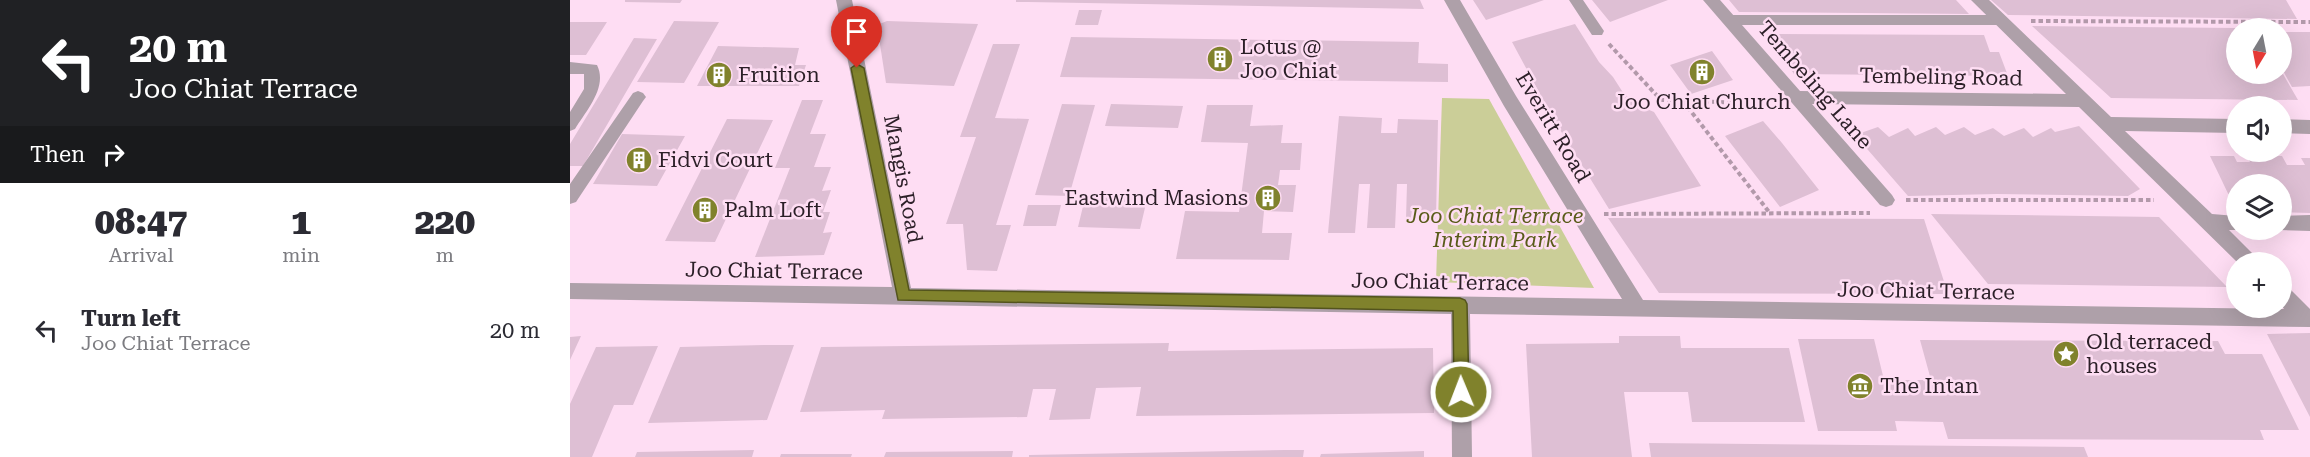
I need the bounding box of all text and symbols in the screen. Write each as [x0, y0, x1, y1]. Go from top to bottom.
pin [831, 6, 882, 68]
icon: arrive [840, 15, 873, 48]
street label: Tembeling Lane [1753, 16, 1877, 154]
north arrow [2226, 18, 2292, 84]
map controls [2226, 18, 2292, 318]
text: 20 m [129, 23, 227, 72]
icon: left [30, 24, 108, 102]
place label: Lotus @ Joo Chiat [1240, 35, 1337, 83]
building icon: Lotus @ Joo Chiat [1205, 44, 1235, 74]
building icon: Joo Chiat Church [1687, 57, 1717, 87]
building icon: Fruition [704, 60, 734, 90]
place label: Fruition [738, 63, 820, 87]
street label: Tembeling Road [1859, 64, 2023, 90]
street label: Everitt Road [1511, 67, 1596, 187]
text: Joo Chiat Terrace [129, 73, 358, 105]
place label: Joo Chiat Church [1613, 90, 1791, 114]
button: sound [2226, 96, 2292, 162]
street label: Mangis Road [879, 113, 927, 246]
icon: right [97, 138, 130, 171]
text: Then [30, 142, 85, 167]
building icon: Fidvi Court [624, 145, 654, 175]
place label: Fidvi Court [658, 148, 773, 172]
button: layers [2226, 174, 2292, 240]
building icon: Eastwind Masions [1253, 183, 1283, 213]
place label: Eastwind Masions [1064, 186, 1248, 210]
building icon: Palm Loft [690, 195, 720, 225]
place label: Palm Loft [724, 198, 822, 222]
text: 08:47 [95, 201, 187, 243]
text: 1 [291, 201, 311, 243]
text: 220 [415, 201, 475, 243]
park label: Joo Chiat Terrace Interim Park [1406, 204, 1583, 252]
text: Arrival [109, 243, 174, 267]
text: min [282, 243, 320, 267]
text: m [436, 243, 454, 267]
button: + [2226, 252, 2292, 318]
street label: Joo Chiat Terrace [685, 257, 863, 285]
street label: Joo Chiat Terrace [1351, 268, 1529, 296]
street label: Joo Chiat Terrace [1837, 277, 2015, 305]
text: Turn left [81, 306, 181, 331]
icon: left [30, 314, 63, 347]
text: 20 m [490, 318, 540, 343]
place label: Old terraced houses [2086, 330, 2213, 378]
text: Joo Chiat Terrace [81, 331, 251, 355]
place icon: Old terraced houses [2051, 339, 2081, 369]
position arrow [1429, 360, 1493, 424]
museum icon: The Intan [1845, 371, 1875, 401]
place label: The Intan [1880, 374, 1979, 398]

